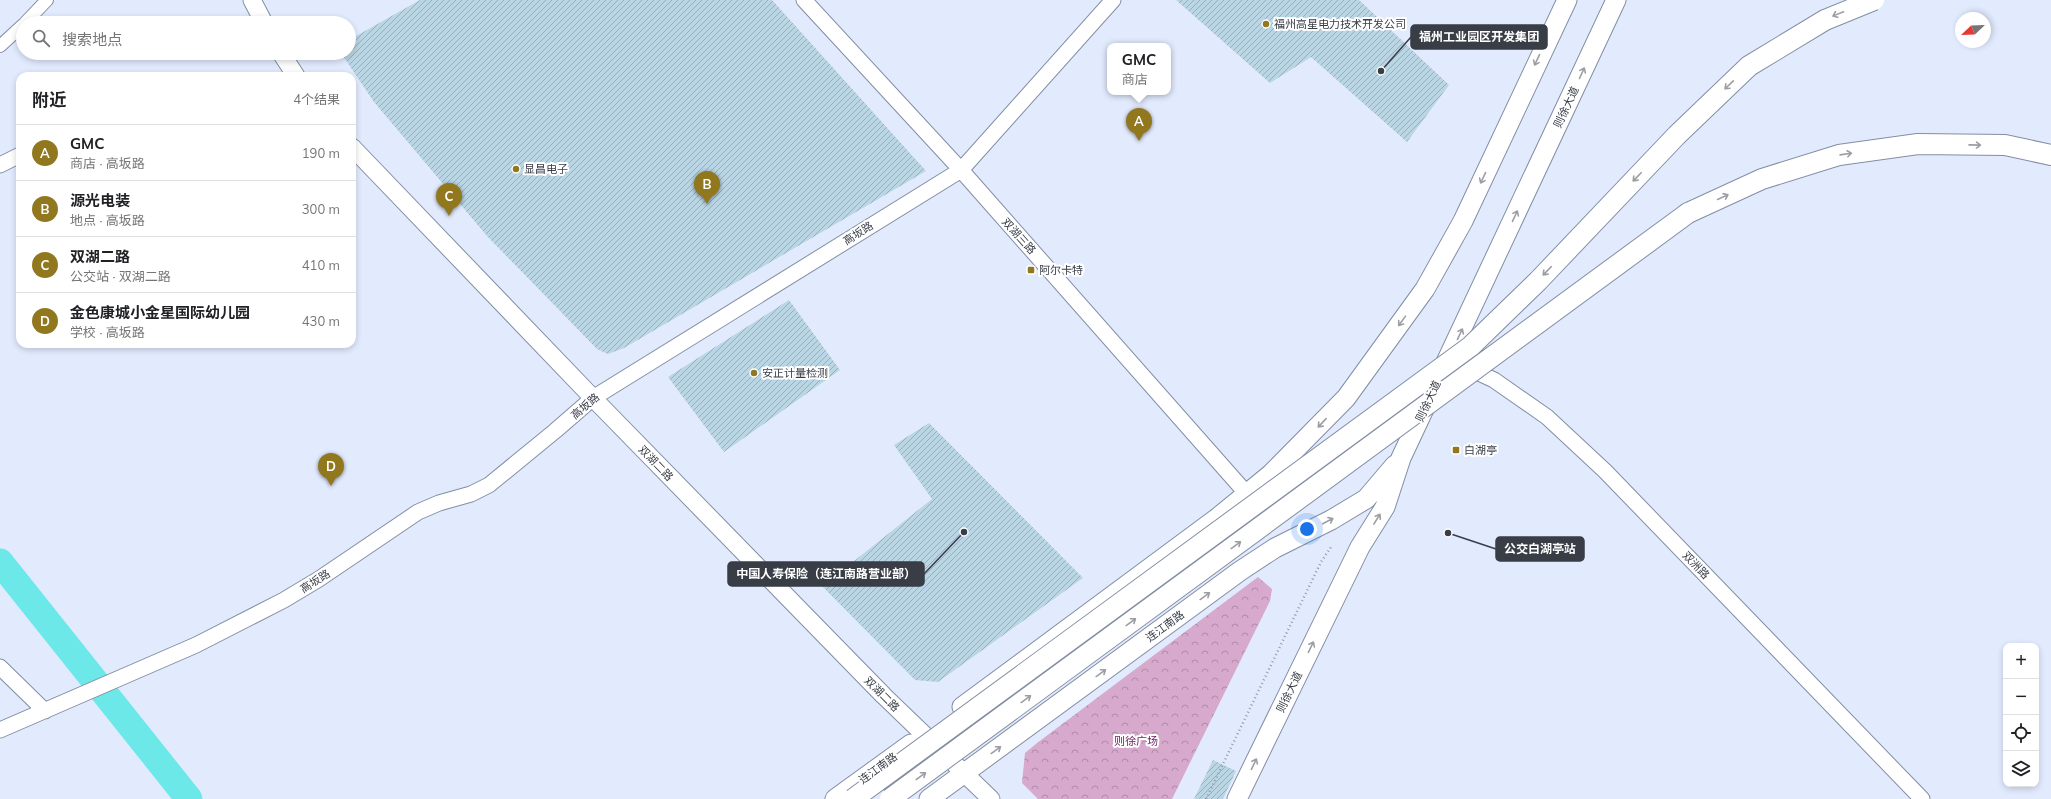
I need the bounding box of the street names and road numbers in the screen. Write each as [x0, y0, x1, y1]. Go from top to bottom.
street label: 则徐大道 [1550, 84, 1582, 130]
street label: 双湖三路 [999, 215, 1039, 257]
street label: 高坂路 [840, 218, 876, 248]
street label: 则徐大道 [1412, 378, 1444, 424]
street label: 高坂路 [568, 390, 602, 422]
street label: 双湖二路 [636, 442, 676, 484]
street label: 双洲路 [1680, 548, 1712, 582]
street label: 高坂路 [297, 566, 333, 596]
street label: 连江南路 [1143, 607, 1187, 645]
street label: 则徐大道 [1273, 669, 1305, 715]
street label: 双湖二路 [861, 673, 903, 715]
street label: 连江南路 [856, 749, 900, 787]

